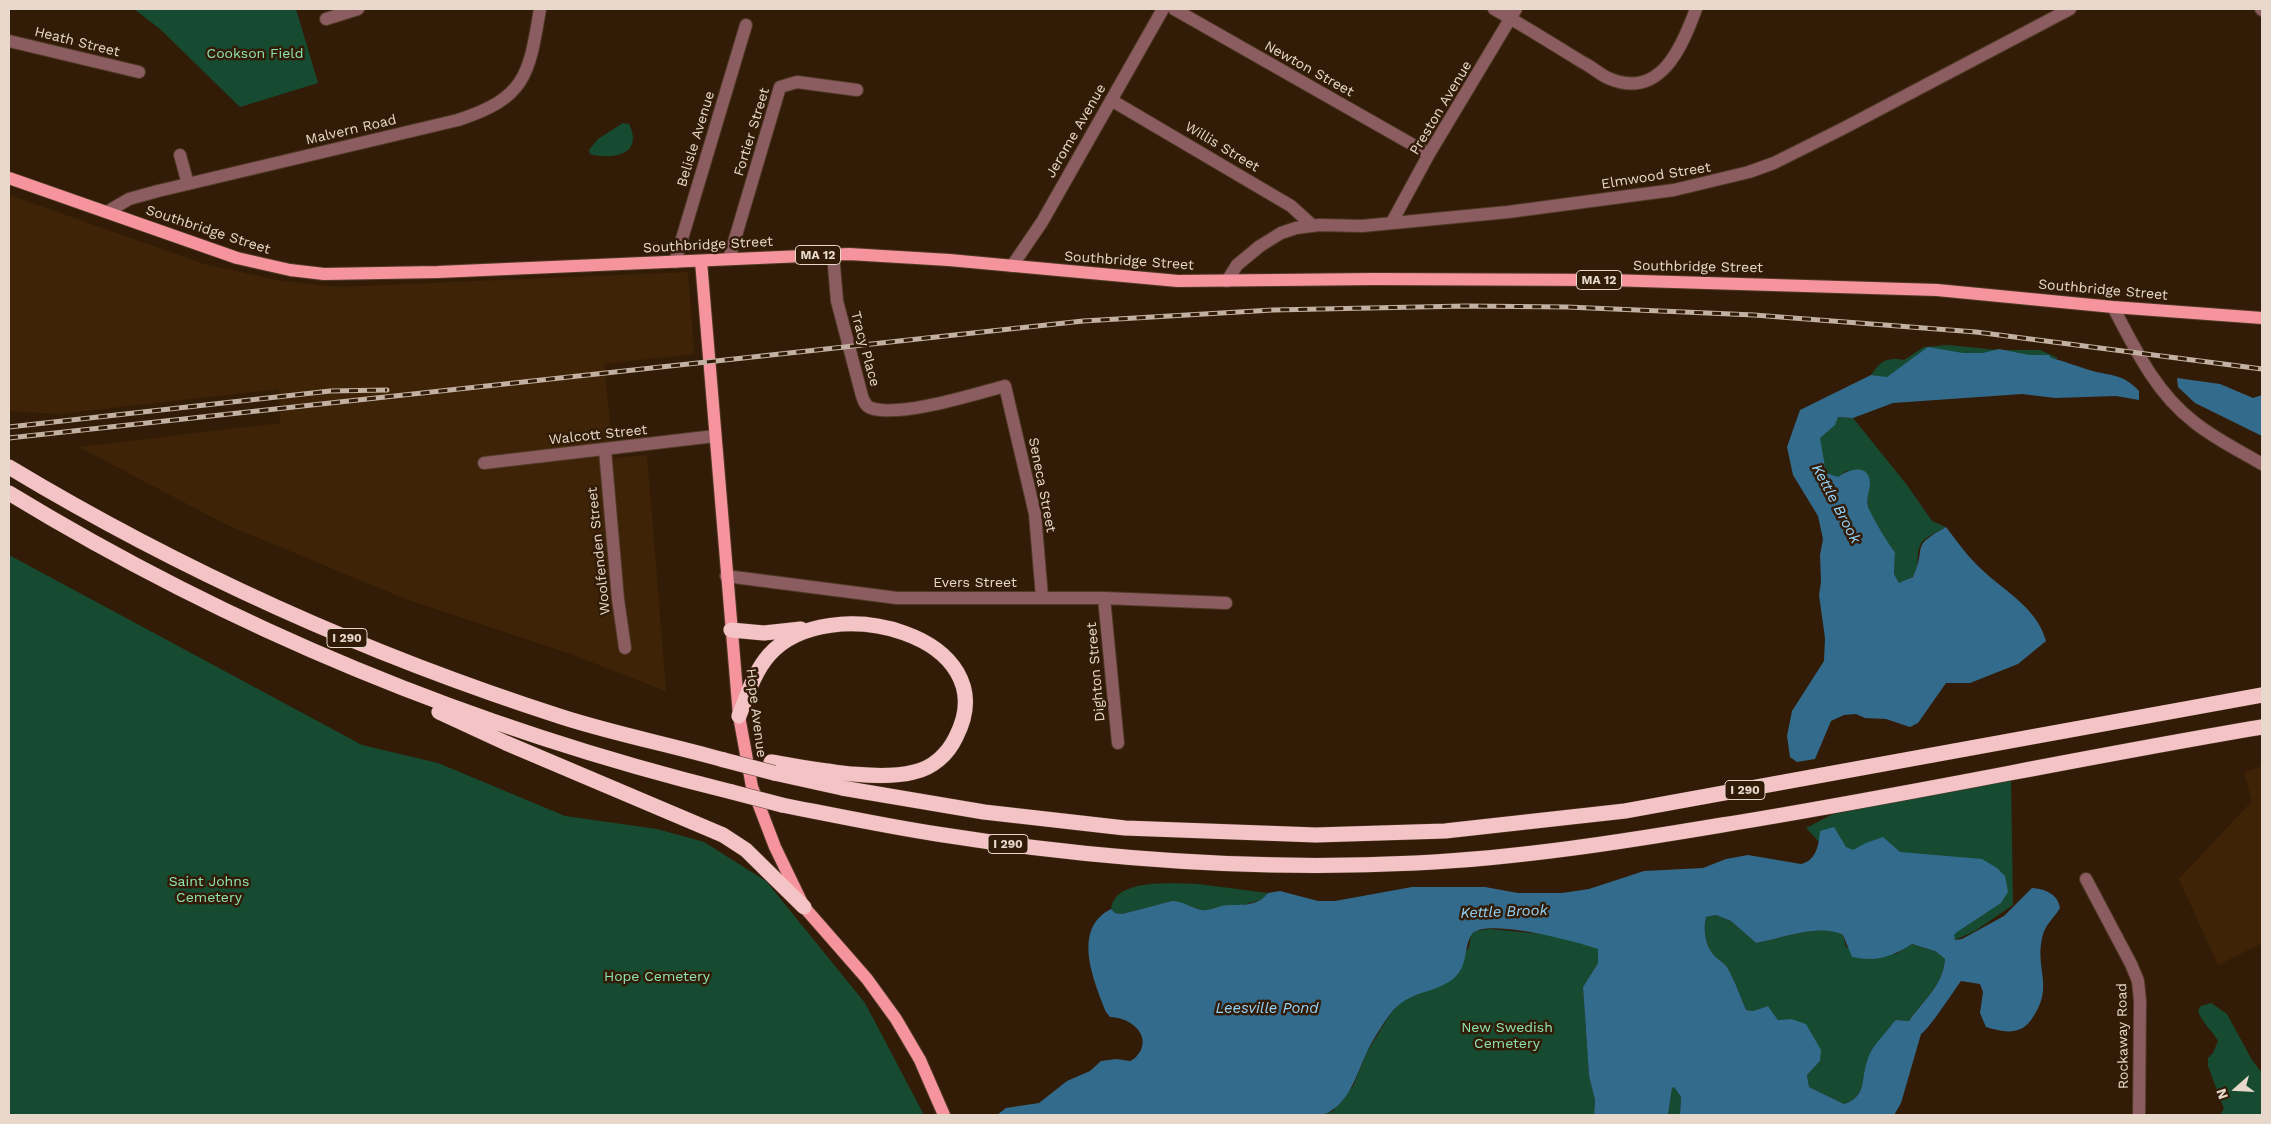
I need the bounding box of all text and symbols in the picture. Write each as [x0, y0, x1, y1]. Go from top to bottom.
street label: Heath Street [33, 23, 121, 61]
street label: Newton Street [1261, 38, 1357, 100]
park label: Cookson Field [207, 46, 303, 62]
street label: Preston Avenue [1406, 58, 1476, 158]
street label: Jerome Avenue [1042, 81, 1110, 181]
street label: Fortier Street [731, 86, 773, 178]
street label: Belisle Avenue [673, 89, 719, 189]
street label: Malvern Road [304, 111, 398, 149]
street label: Willis Street [1182, 118, 1262, 176]
street label: Elmwood Street [1600, 159, 1712, 193]
street label: Southbridge Street [144, 202, 272, 258]
street label: Southbridge Street [643, 233, 773, 257]
road number: MA 12 [796, 246, 840, 264]
street label: Southbridge Street [1064, 248, 1194, 274]
street label: Southbridge Street [1633, 257, 1763, 277]
road number: MA 12 [1576, 270, 1622, 290]
street label: Southbridge Street [2038, 276, 2168, 304]
street label: Tracy Place [847, 310, 883, 388]
street label: Walcott Street [548, 421, 648, 449]
street label: Seneca Street [1025, 436, 1059, 534]
water label: Kettle Brook [1808, 461, 1864, 547]
street label: Woolfenden Street [584, 486, 614, 616]
street label: Evers Street [933, 575, 1017, 591]
street label: Dighton Street [1083, 622, 1109, 722]
road number: I 290 [327, 628, 367, 648]
street label: Hope Avenue [742, 667, 770, 759]
road number: I 290 [1725, 780, 1765, 800]
road number: I 290 [988, 834, 1028, 854]
park label: Saint Johns Cemetery [169, 874, 249, 906]
water label: Kettle Brook [1460, 901, 1548, 923]
park label: Hope Cemetery [604, 969, 710, 985]
street label: Rockaway Road [2114, 983, 2132, 1089]
water label: Leesville Pond [1216, 1000, 1318, 1018]
park label: New Swedish Cemetery [1461, 1020, 1553, 1052]
north arrow [2211, 1064, 2261, 1114]
text: N [2213, 1086, 2231, 1101]

